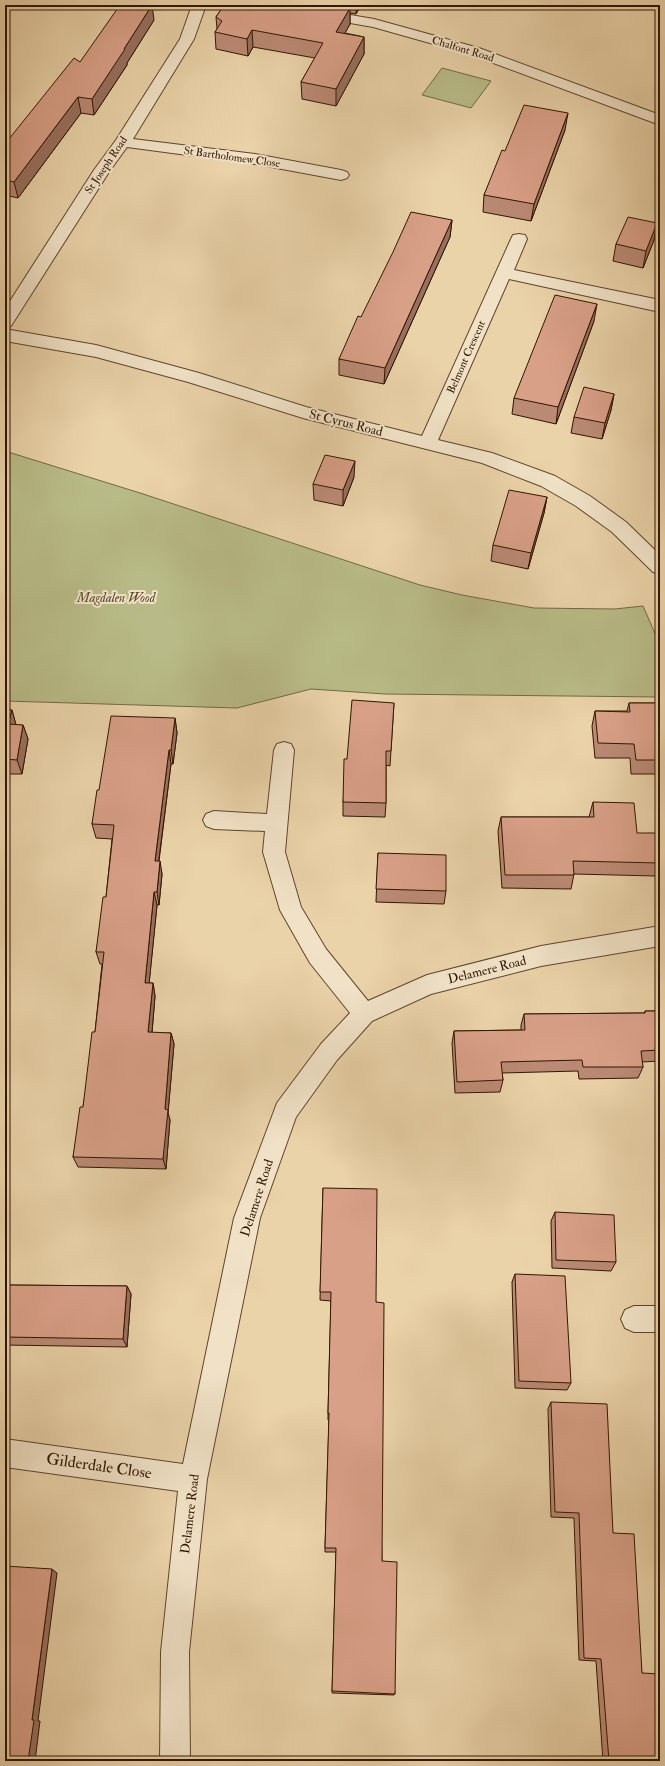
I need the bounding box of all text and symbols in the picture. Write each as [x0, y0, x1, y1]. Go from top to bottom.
street label: Chalfont Road [430, 33, 496, 65]
street label: St Joseph Road [82, 133, 131, 197]
street label: St Bartholomew Close [183, 144, 281, 170]
street label: Belmont Crescent [444, 318, 488, 396]
street label: St Cyrus Road [307, 406, 385, 441]
park label: Magdalen Wood [76, 590, 157, 606]
street label: Delamere Road [446, 952, 528, 987]
street label: Delamere Road [237, 1157, 277, 1239]
street label: Gilderdale Close [45, 1449, 153, 1483]
street label: Delamere Road [177, 1473, 203, 1555]

